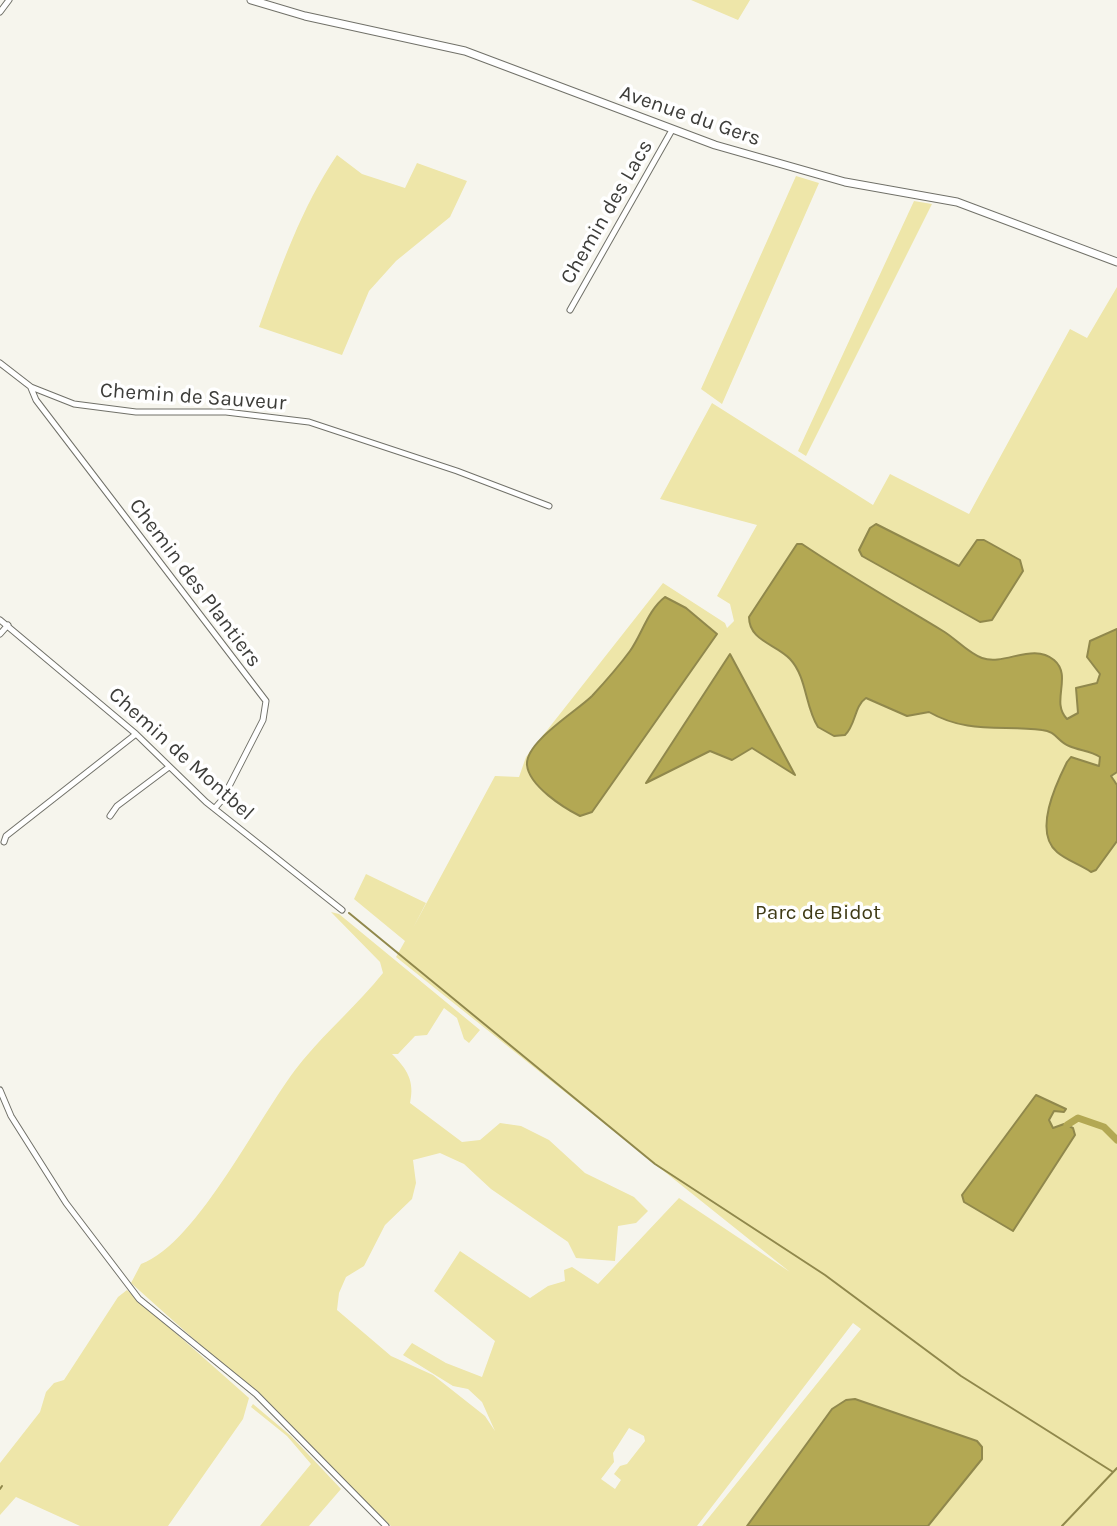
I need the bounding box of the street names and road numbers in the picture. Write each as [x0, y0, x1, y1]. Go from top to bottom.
street label: Avenue du Gers [616, 80, 764, 152]
street label: Chemin des Lacs [555, 135, 659, 289]
street label: Chemin de Sauveur [99, 378, 287, 416]
street label: Chemin des Plantiers [123, 494, 267, 672]
street label: Chemin de Montbel [103, 682, 259, 826]

